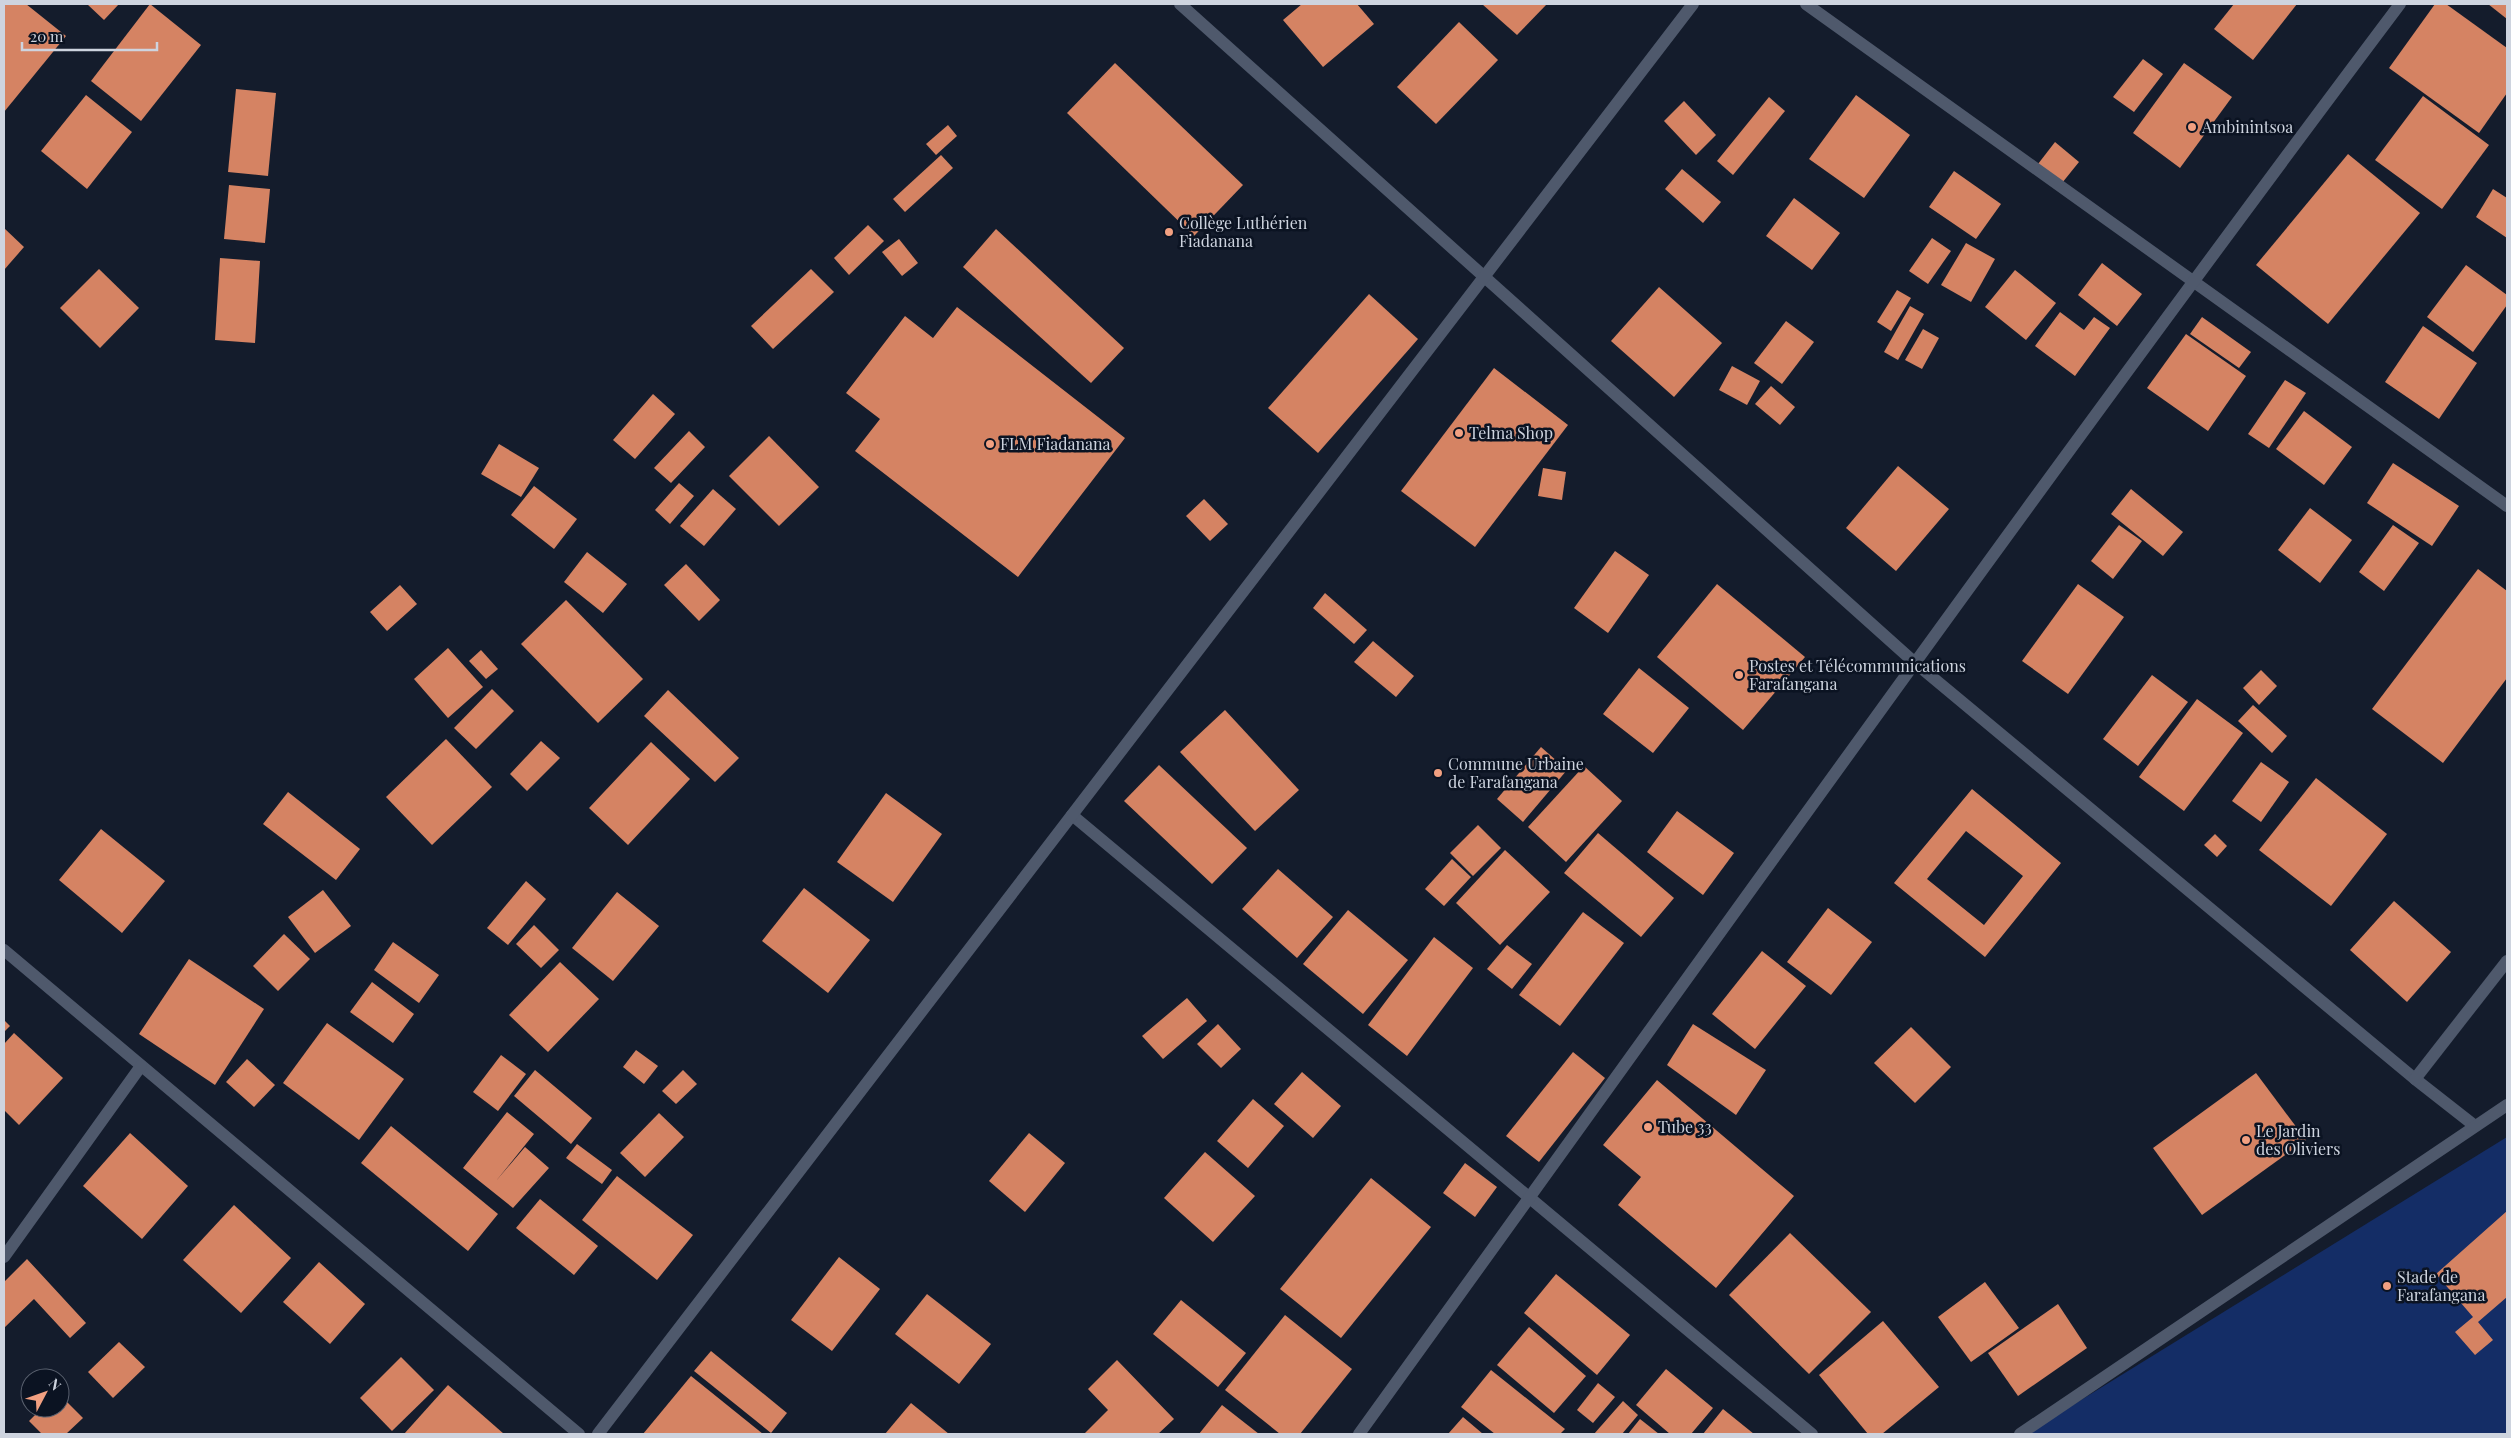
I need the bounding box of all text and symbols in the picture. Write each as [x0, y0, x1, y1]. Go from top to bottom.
scale bar [22, 20, 158, 52]
text: 20 m [30, 26, 64, 46]
place label: Ambinintsoa [2201, 116, 2293, 137]
marker: Ambinintsoa [2186, 121, 2198, 133]
place label: Collège Luthérien Fiadanana [1179, 212, 1308, 251]
marker: Collège Luthérien Fiadanana [1163, 226, 1175, 238]
place label: Telma Shop [1469, 422, 1553, 443]
marker: Telma Shop [1453, 427, 1465, 439]
place label: FLM Fiadanana [1000, 433, 1111, 454]
marker: FLM Fiadanana [984, 438, 996, 450]
place label: Postes et Télécommunications Farafangana [1749, 655, 1966, 694]
marker: Postes et Télécommunications Farafangana [1733, 669, 1745, 681]
place label: Commune Urbaine de Farafangana [1448, 753, 1584, 792]
marker: Commune Urbaine de Farafangana [1432, 767, 1444, 779]
place label: Tube 33 [1658, 1116, 1712, 1137]
place label: Le Jardin des Oliviers [2256, 1120, 2340, 1159]
marker: Tube 33 [1642, 1121, 1654, 1133]
marker: Le Jardin des Oliviers [2240, 1134, 2252, 1146]
place label: Stade de Farafangana [2397, 1266, 2485, 1305]
marker: Stade de Farafangana [2381, 1280, 2393, 1292]
north arrow [20, 1368, 70, 1418]
text: N [45, 1374, 66, 1394]

